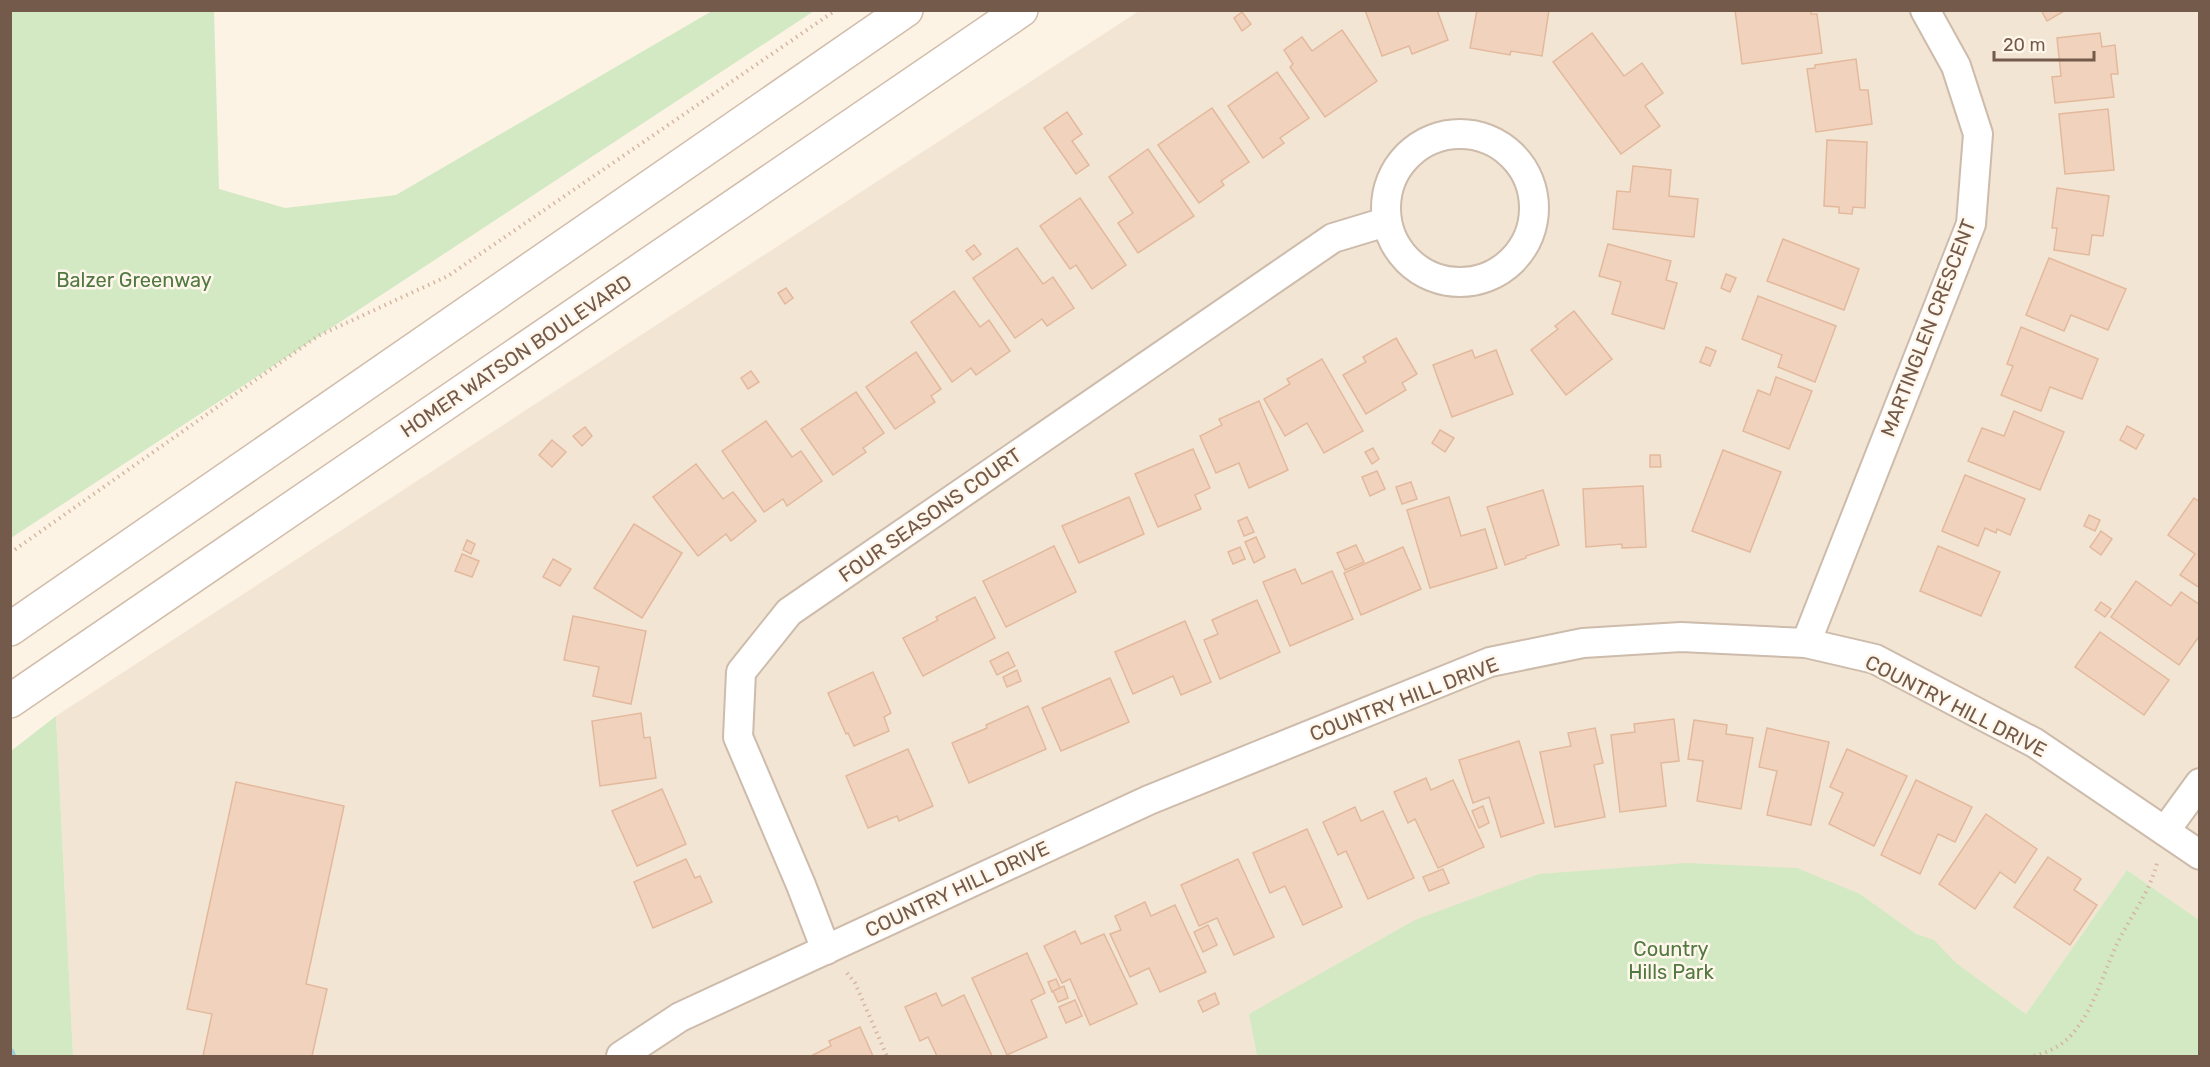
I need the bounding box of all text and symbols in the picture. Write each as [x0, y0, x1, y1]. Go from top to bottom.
scale bar [1994, 24, 2094, 62]
text: 20 m [2003, 34, 2045, 56]
street label: MARTINGLEN CRESCENT [1875, 216, 1981, 440]
park label: Balzer Greenway [56, 268, 212, 292]
street label: HOMER WATSON BOULEVARD [396, 270, 636, 442]
street label: FOUR SEASONS COURT [834, 443, 1026, 587]
street label: COUNTRY HILL DRIVE [1861, 650, 2051, 762]
street label: COUNTRY HILL DRIVE [1306, 652, 1502, 746]
street label: COUNTRY HILL DRIVE [861, 836, 1053, 942]
park label: Country Hills Park [1628, 937, 1714, 984]

